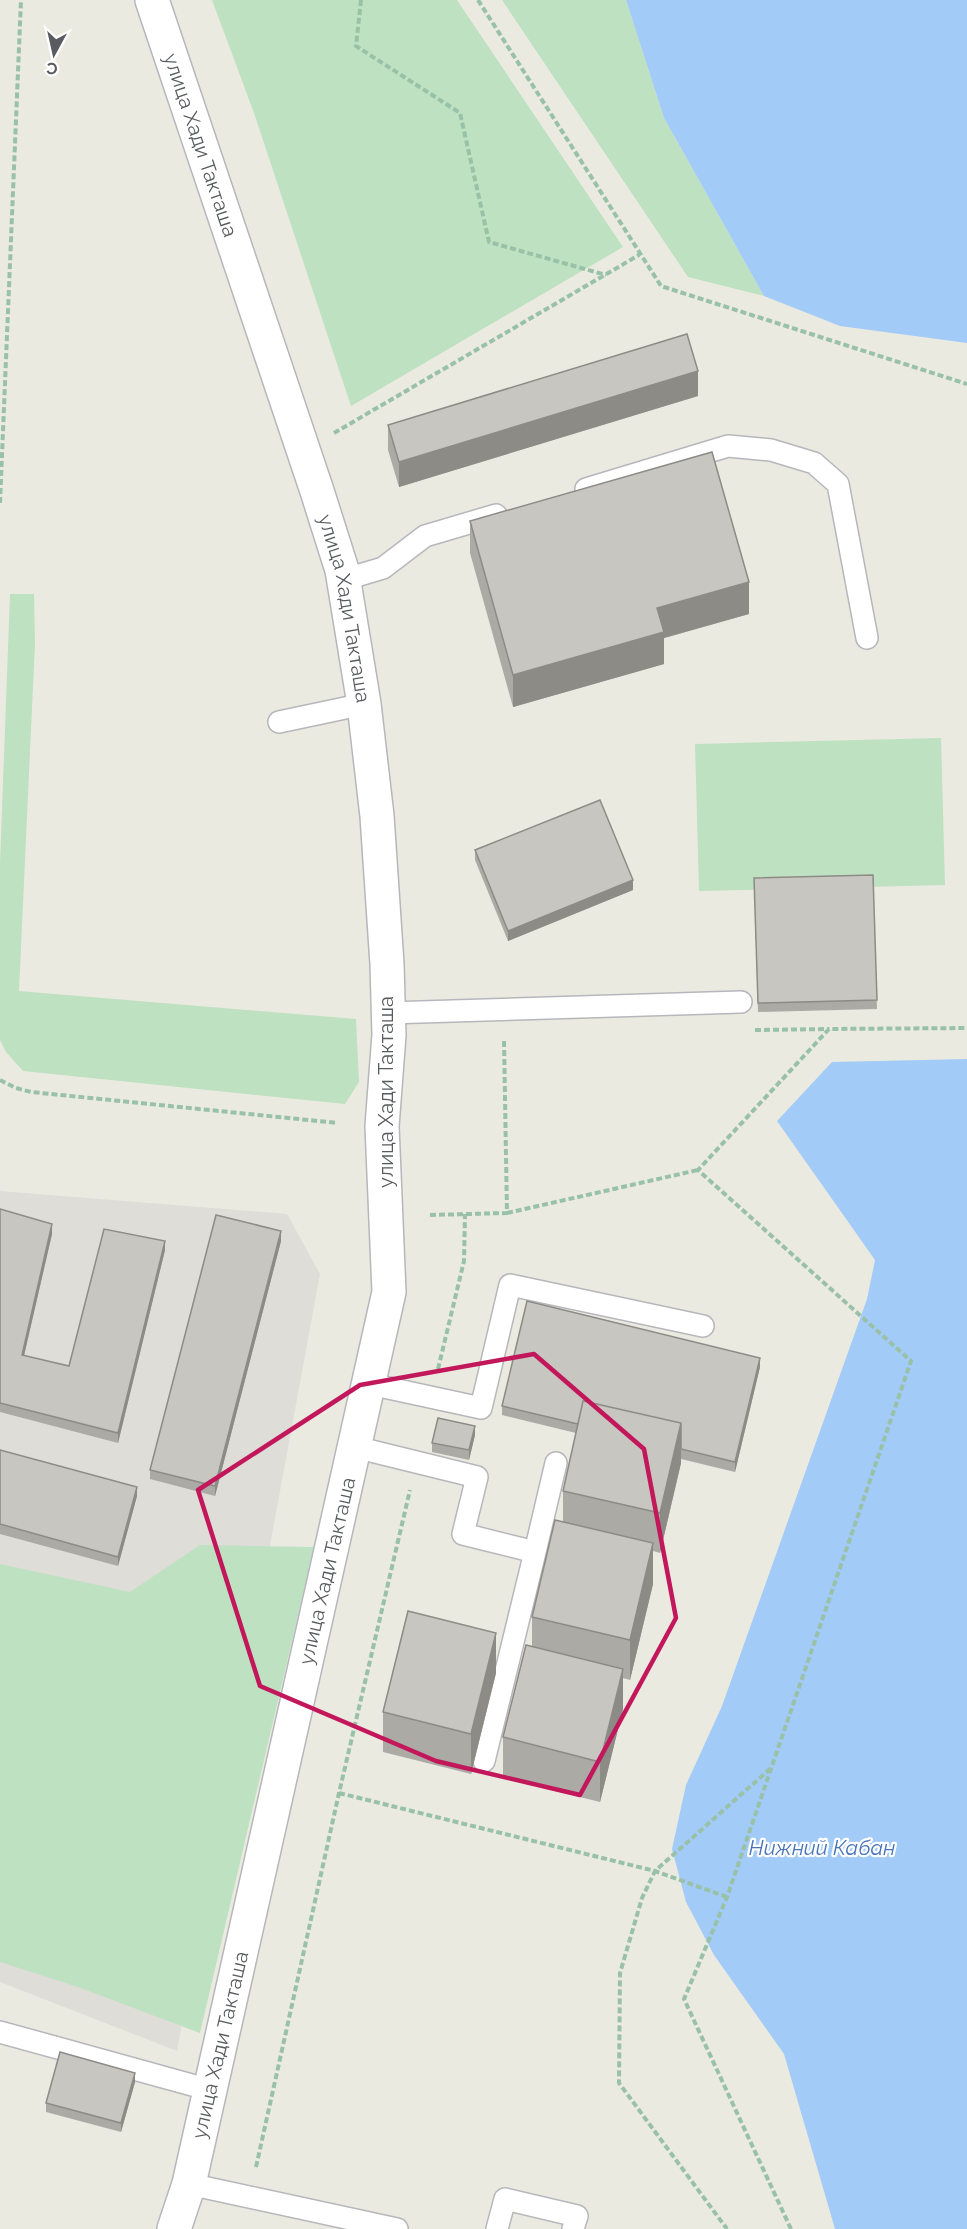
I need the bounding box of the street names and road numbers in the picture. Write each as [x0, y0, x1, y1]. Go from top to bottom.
street label: улица Хади Такташа [159, 50, 243, 240]
street label: улица Хади Такташа [313, 511, 376, 704]
street label: улица Хади Такташа [374, 996, 398, 1188]
street label: улица Хади Такташа [294, 1475, 360, 1667]
street label: улица Хади Такташа [187, 1949, 253, 2141]

